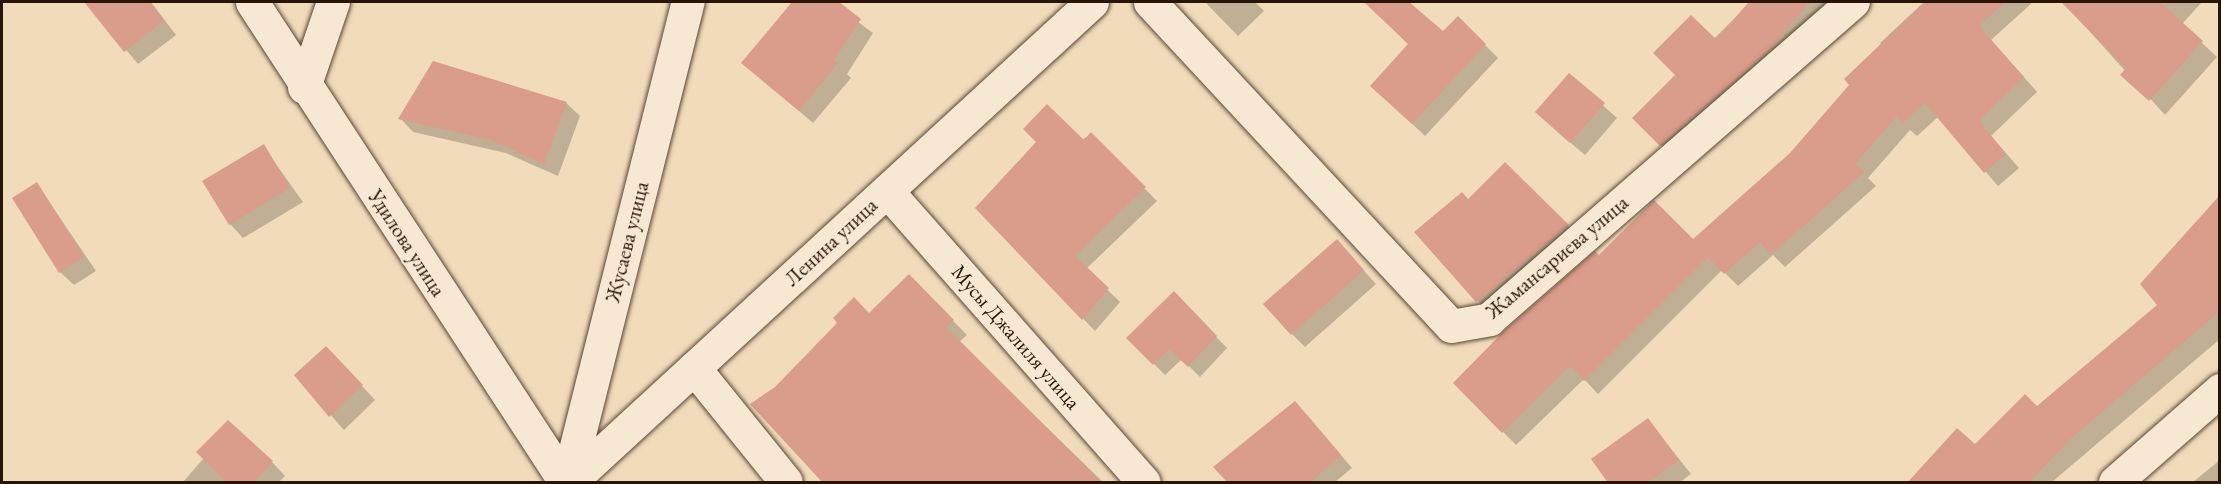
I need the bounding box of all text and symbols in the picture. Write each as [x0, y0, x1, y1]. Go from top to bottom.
street label: Жусаева улица [600, 179, 654, 305]
street label: Удилова улица [363, 185, 451, 301]
street label: Жамансариева улица [1480, 190, 1634, 324]
street label: Ленина улица [779, 193, 883, 291]
street label: Мусы Джалиля улица [946, 259, 1086, 415]

